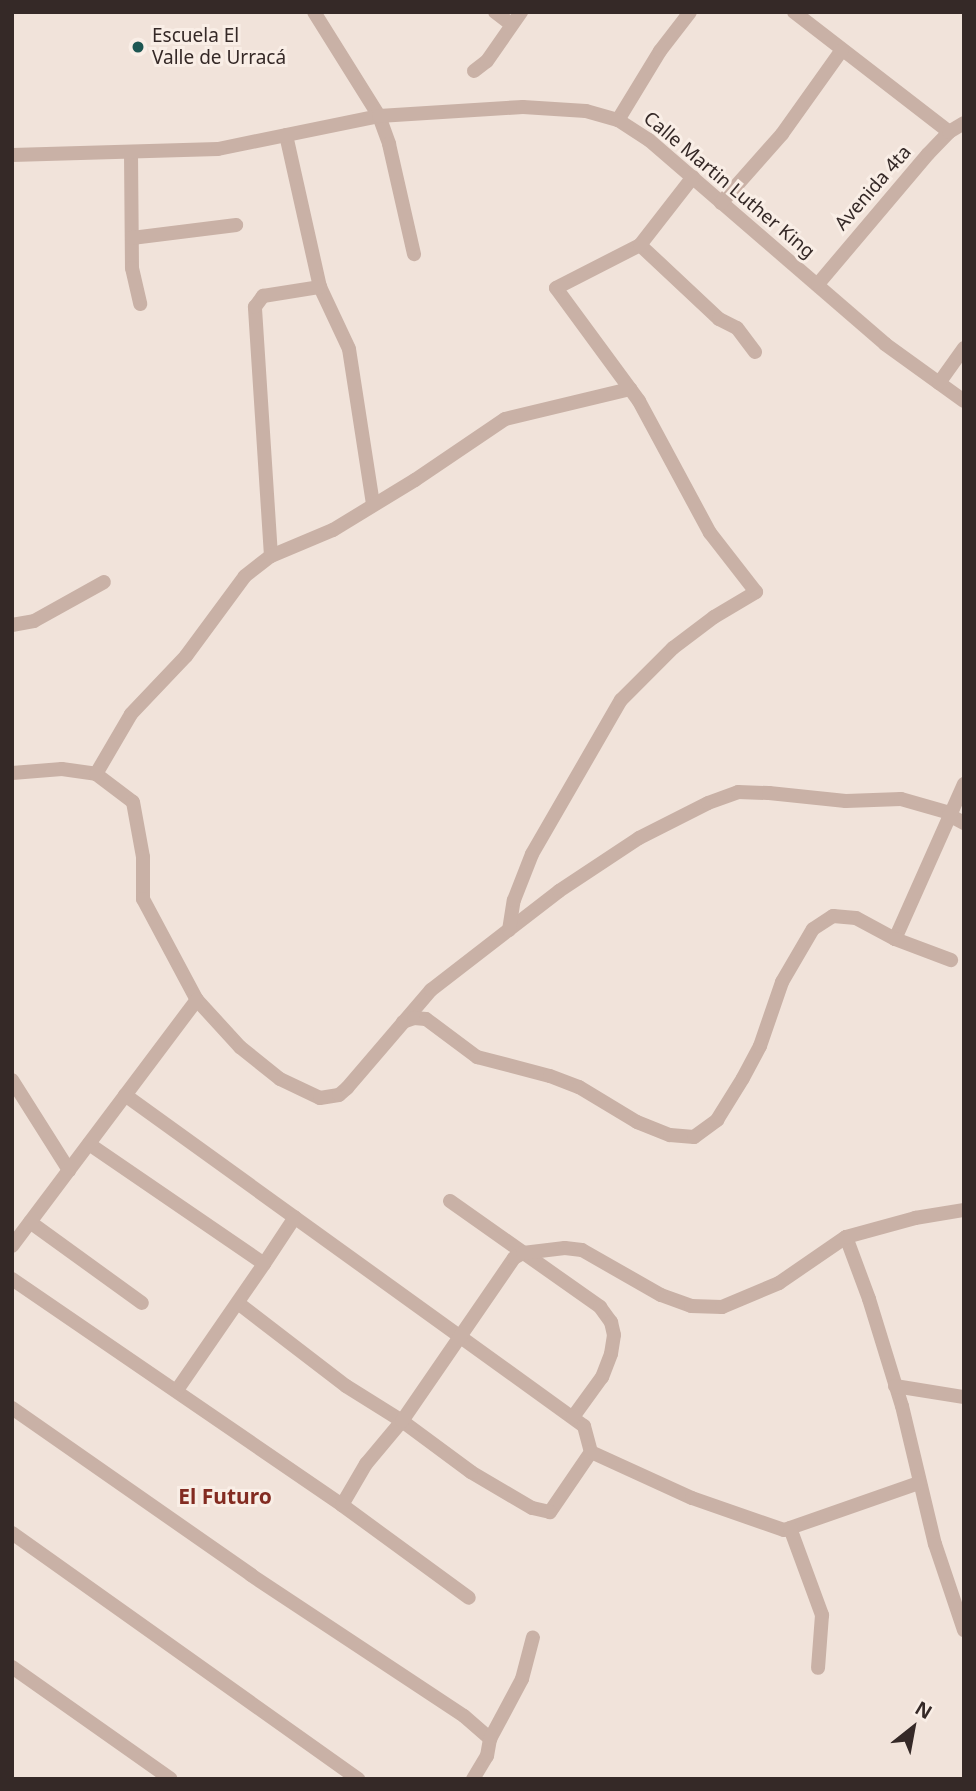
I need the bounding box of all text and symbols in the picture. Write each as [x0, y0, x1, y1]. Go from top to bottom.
place label: Escuela El Valle de Urracá [152, 25, 286, 69]
marker: Escuela El Valle de Urracá [130, 39, 146, 55]
street label: Calle Martin Luther King [639, 107, 819, 263]
street label: Avenida 4ta [830, 141, 916, 235]
district label: El Futuro [178, 1483, 272, 1509]
north arrow [878, 1693, 948, 1763]
text: N [910, 1695, 937, 1725]

